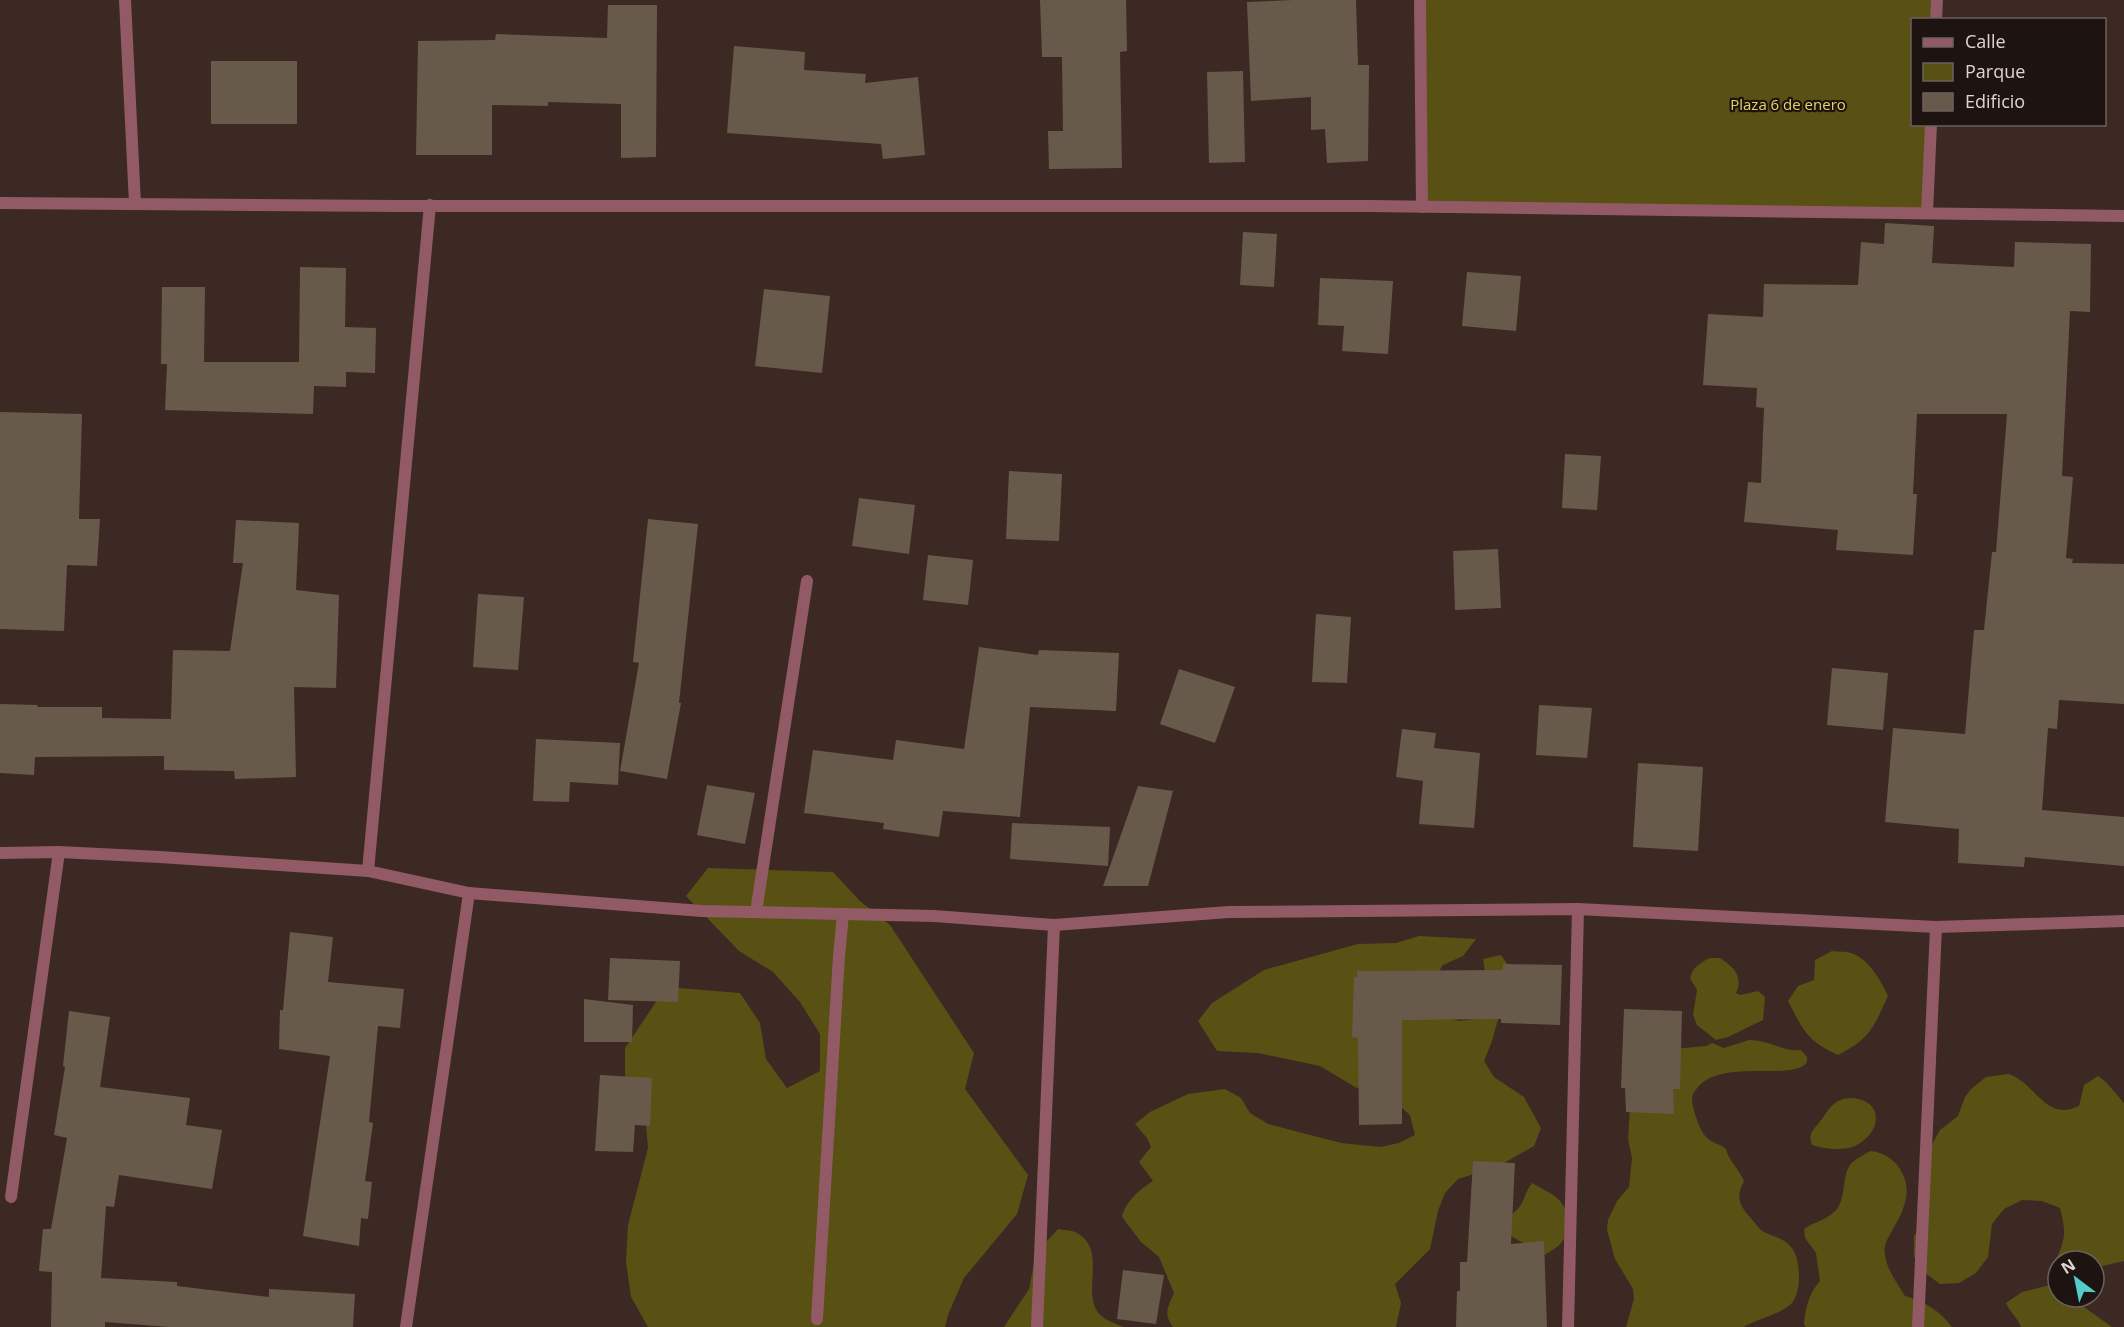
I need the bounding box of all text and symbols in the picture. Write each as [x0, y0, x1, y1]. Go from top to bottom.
legend [1911, 18, 2106, 126]
text: Calle [1965, 29, 2006, 53]
text: Parque [1965, 59, 2025, 83]
text: Edificio [1965, 89, 2025, 113]
park label: Plaza 6 de enero [1730, 94, 1846, 114]
north arrow [2046, 1249, 2106, 1309]
text: N [2057, 1254, 2079, 1279]

